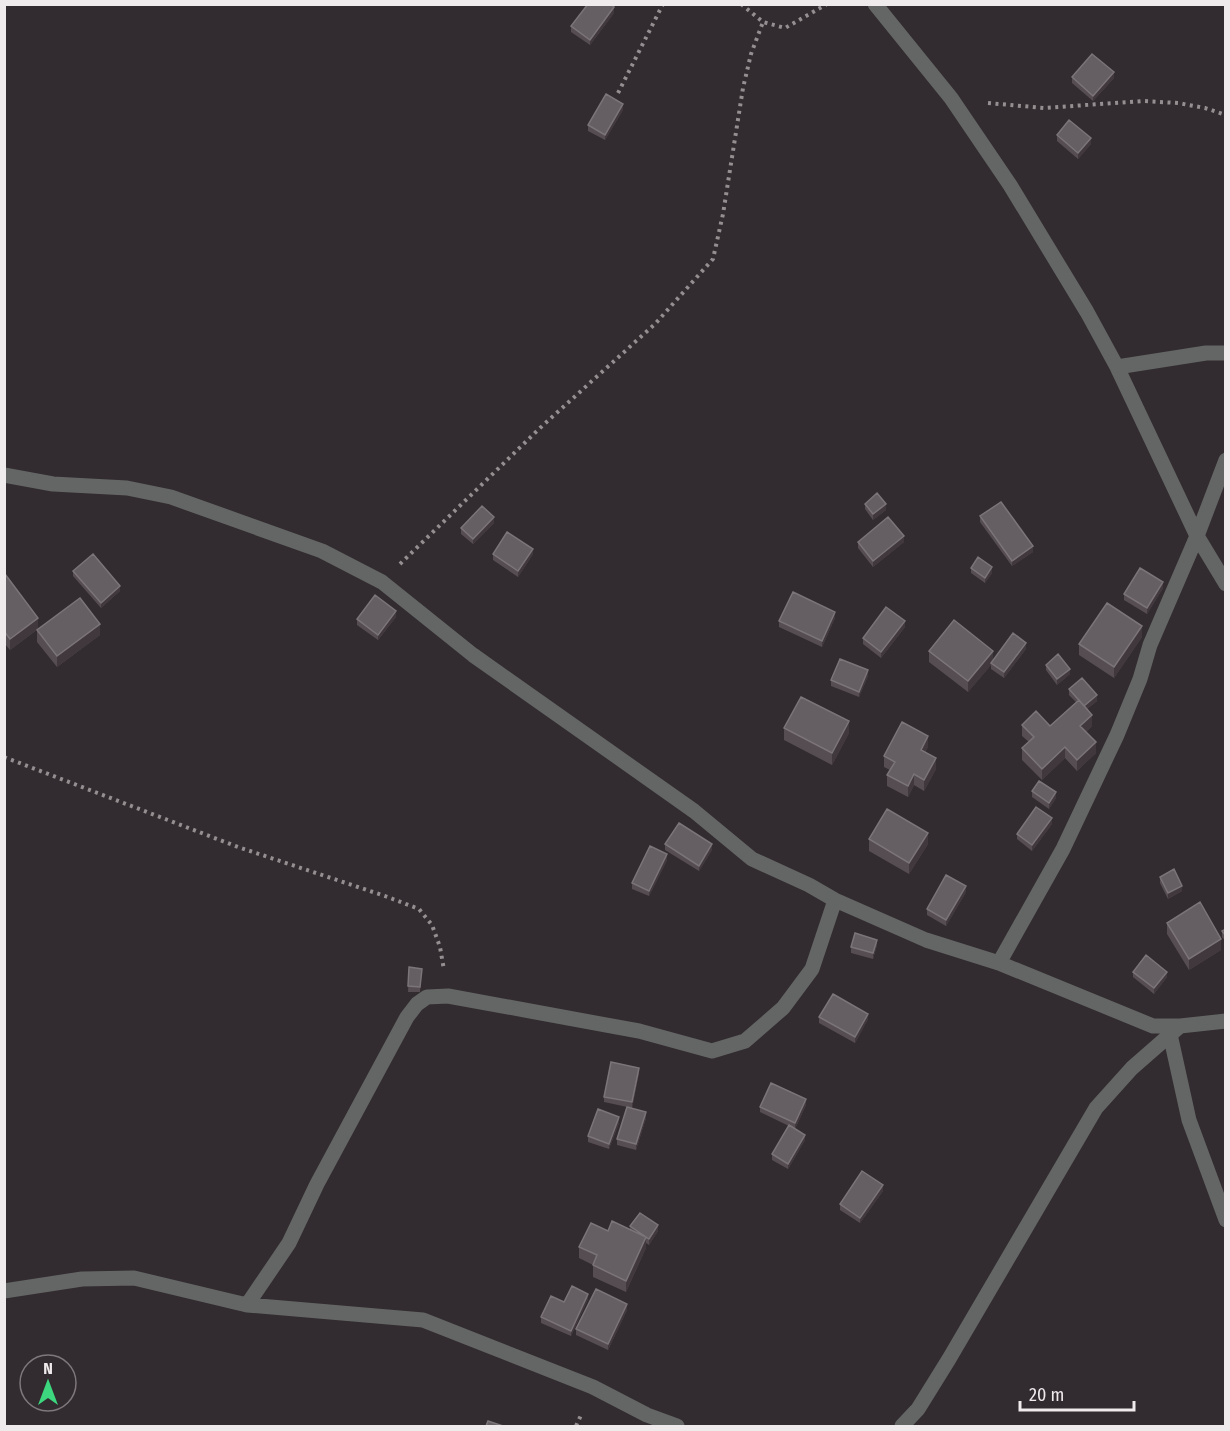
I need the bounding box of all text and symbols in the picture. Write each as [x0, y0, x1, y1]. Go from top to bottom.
north arrow [18, 1353, 78, 1413]
text: N [43, 1359, 53, 1378]
scale bar [1020, 1374, 1134, 1412]
text: 20 m [1029, 1384, 1064, 1406]

